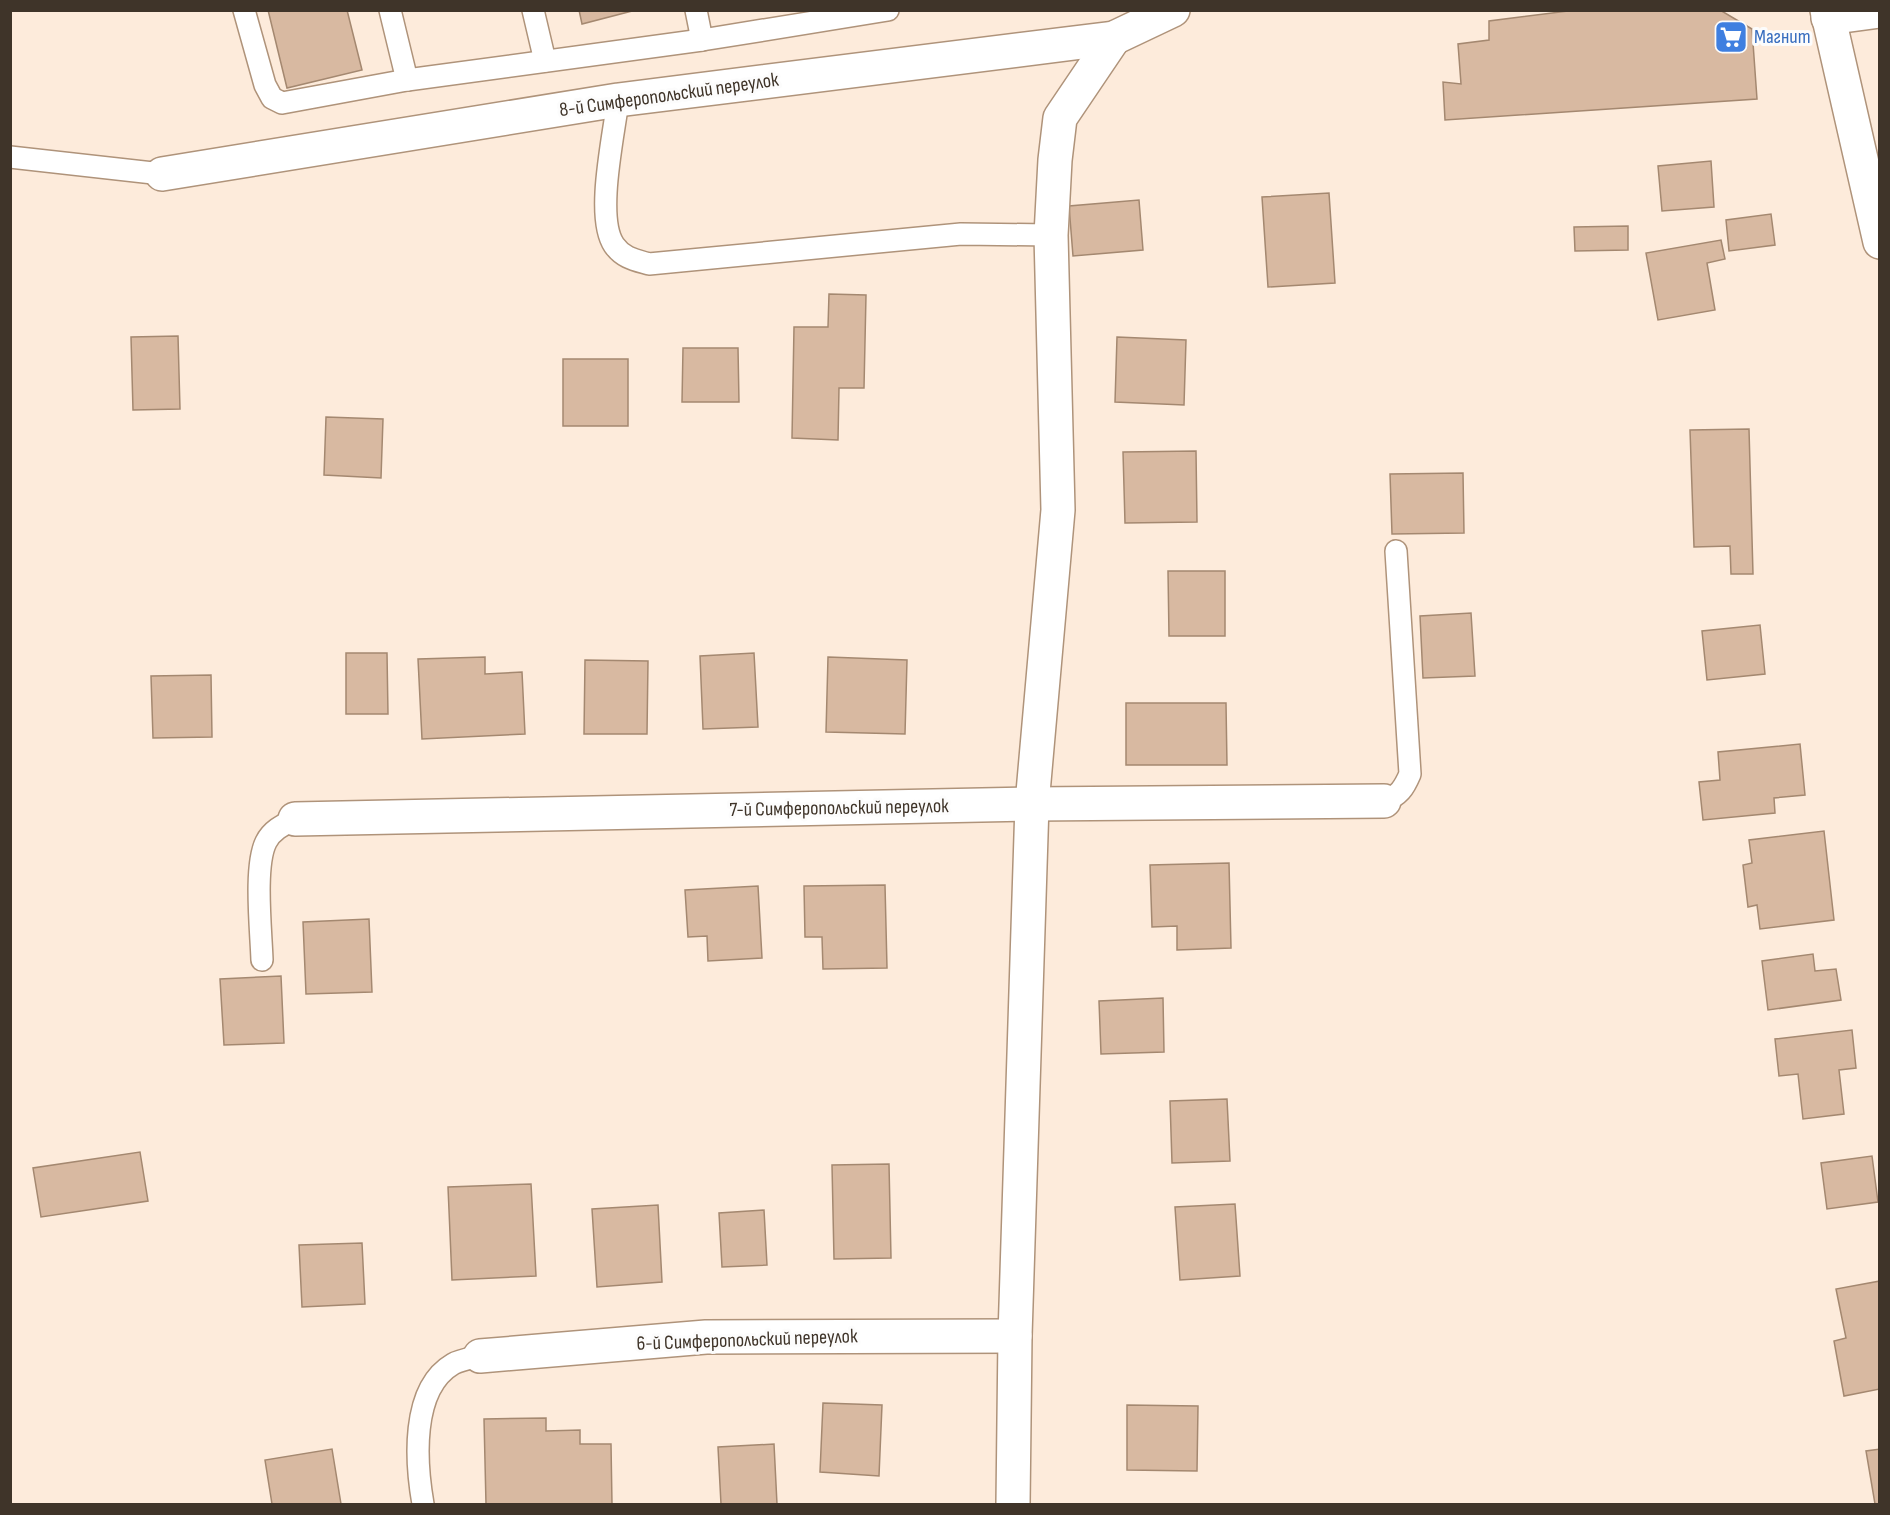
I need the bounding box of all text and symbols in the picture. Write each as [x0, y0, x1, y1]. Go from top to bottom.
supermarket icon: Магнит [1713, 19, 1749, 55]
place label: Магнит [1754, 25, 1811, 49]
street label: 8-й Симферопольский переулок [558, 68, 781, 122]
street label: 7-й Симферопольский переулок [729, 794, 949, 822]
street label: 6-й Симферопольский переулок [636, 1324, 858, 1356]

